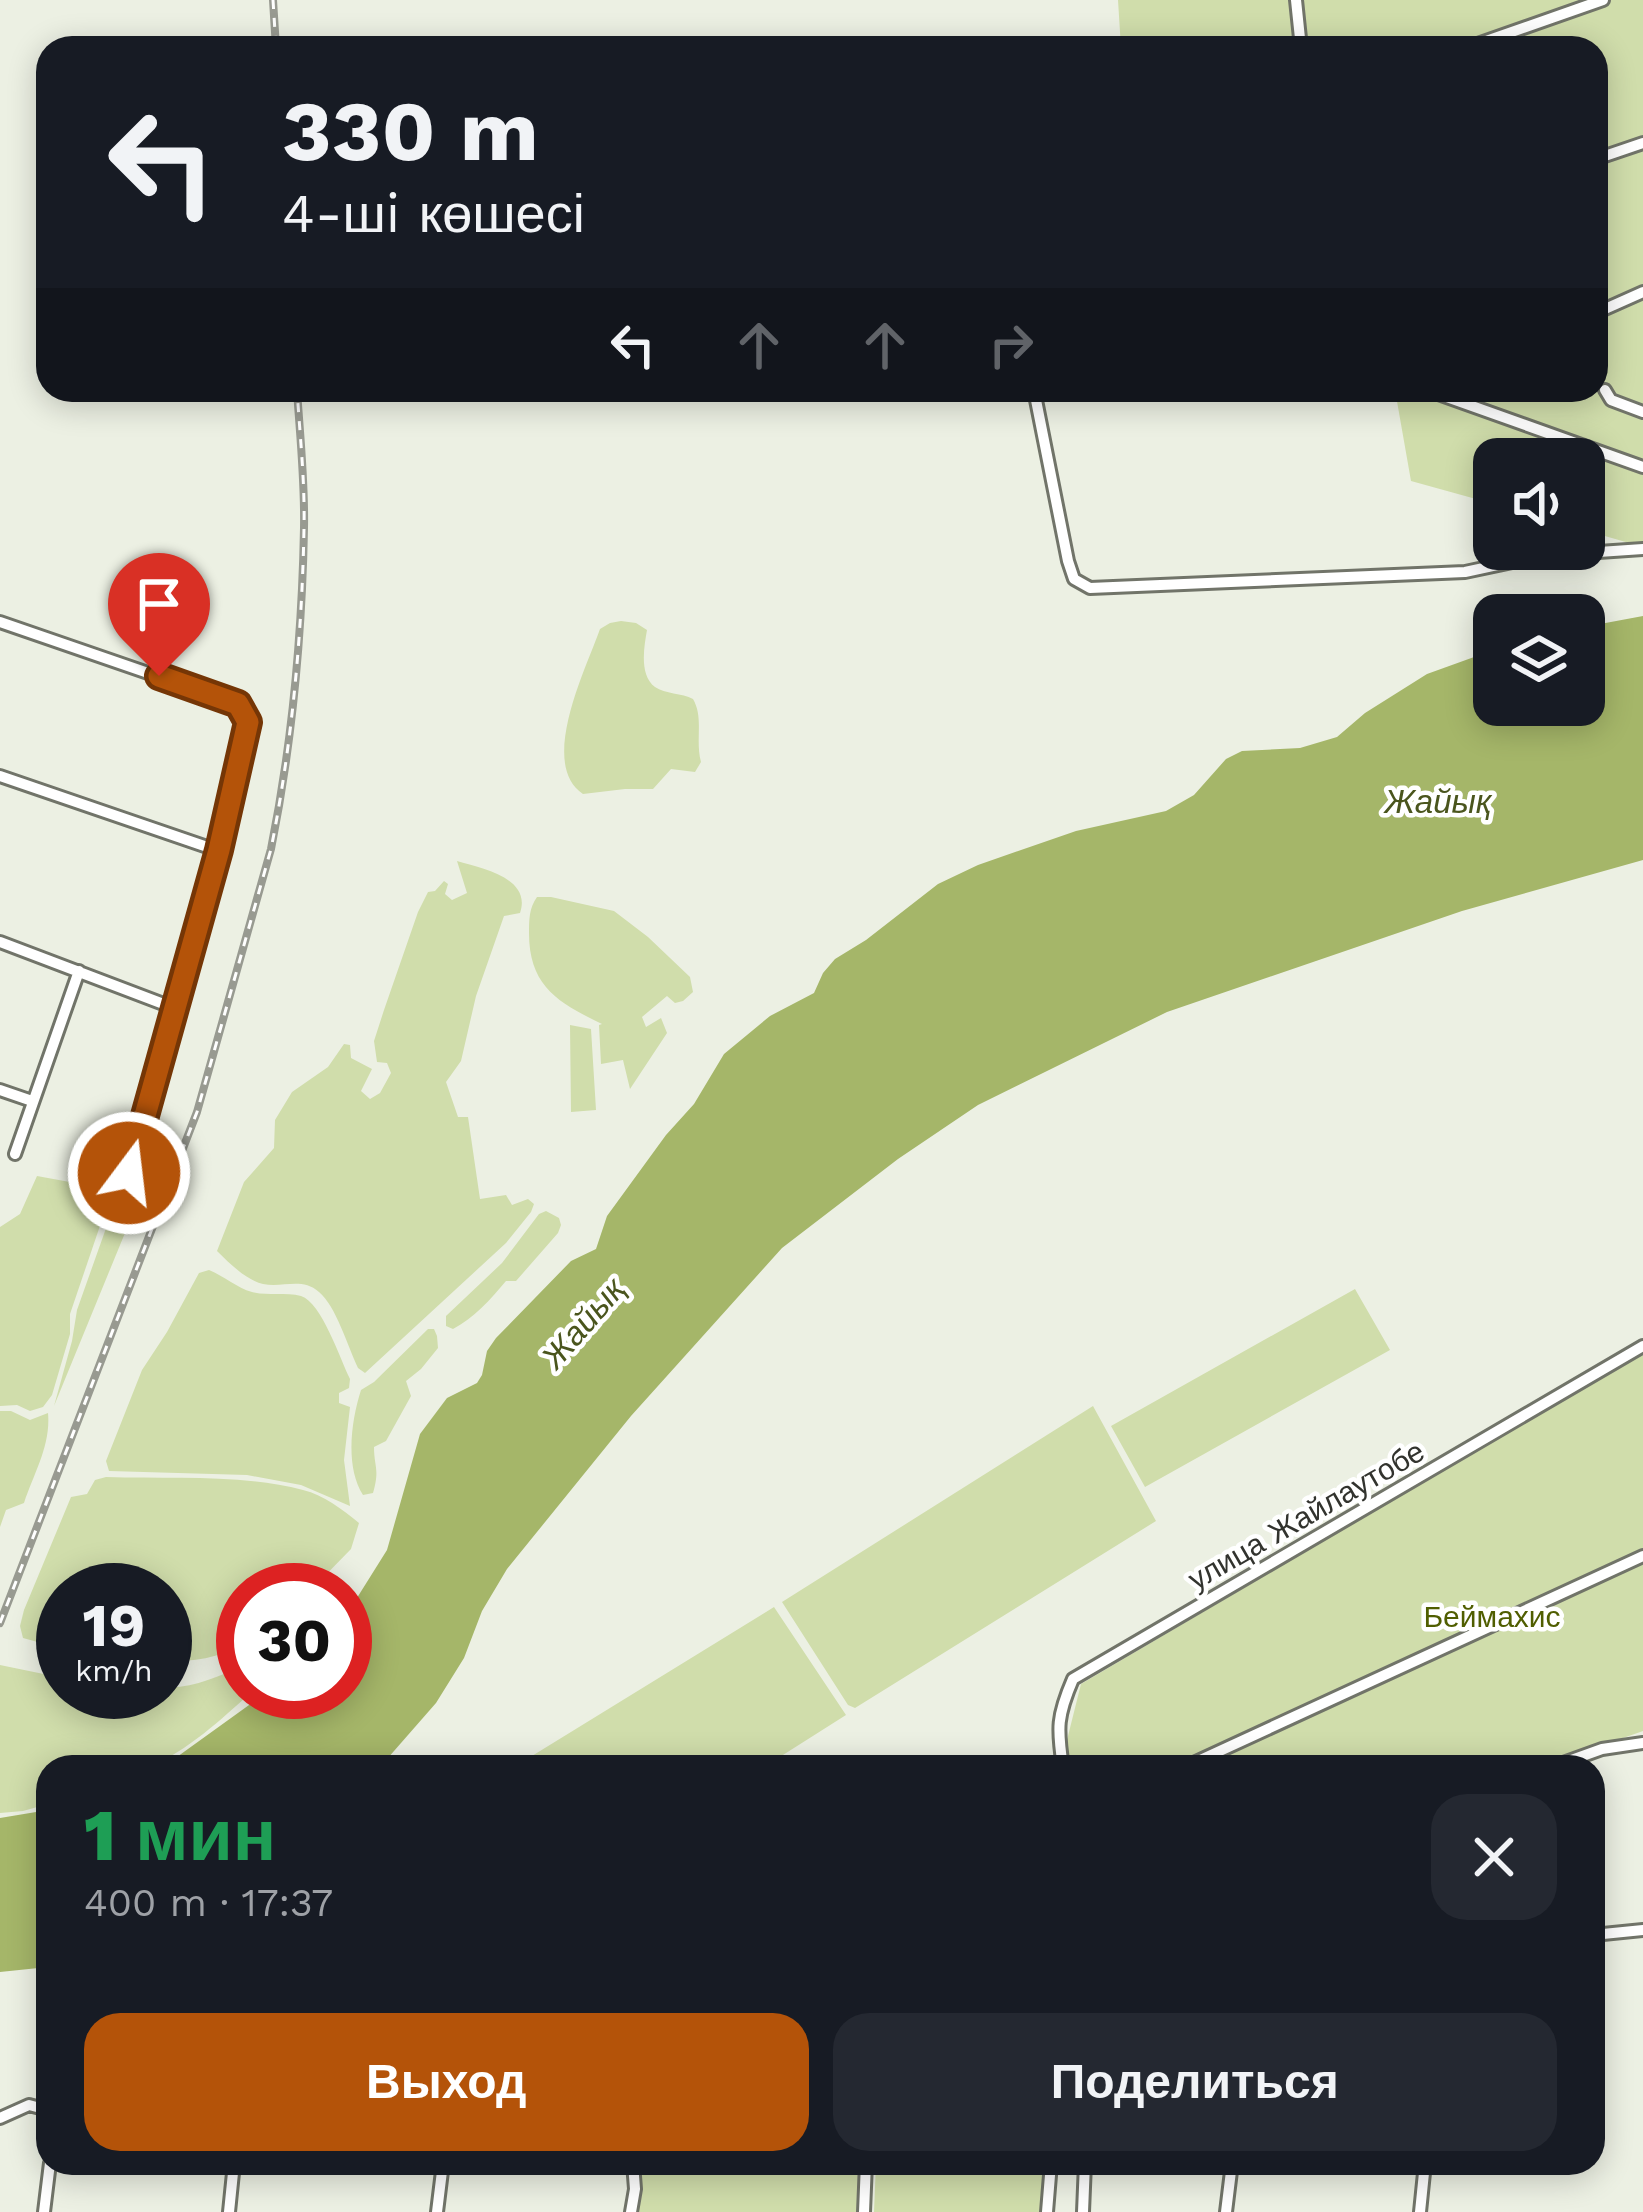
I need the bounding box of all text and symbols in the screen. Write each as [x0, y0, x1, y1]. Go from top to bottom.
text: 330 m [282, 82, 539, 180]
icon: left [84, 84, 240, 240]
text: 4-шi көшесі [282, 182, 585, 245]
icon: left [600, 312, 666, 378]
icon: ahead [726, 312, 792, 378]
icon: ahead [852, 312, 918, 378]
icon: right [978, 312, 1044, 378]
map controls [1473, 438, 1605, 726]
button: sound [1473, 438, 1605, 570]
pin [108, 553, 210, 676]
icon: arrive [126, 571, 192, 637]
button: layers [1473, 594, 1605, 726]
water label: Жайық [1383, 782, 1493, 821]
position arrow [66, 1110, 192, 1236]
water label: Жайық [532, 1269, 634, 1378]
street label: улица Жайлаутобе [1182, 1433, 1430, 1597]
speed limit sign: 30 [216, 1563, 372, 1719]
text: 19 [83, 1590, 145, 1661]
park label: Беймахис [1423, 1599, 1561, 1634]
text: km/h [75, 1653, 153, 1688]
text: 1 мин [84, 1793, 276, 1877]
button: close [1431, 1794, 1557, 1920]
text: 400 m · 17:37 [84, 1880, 333, 1925]
button: Выход [84, 2013, 809, 2151]
button: Поделиться [833, 2013, 1557, 2151]

